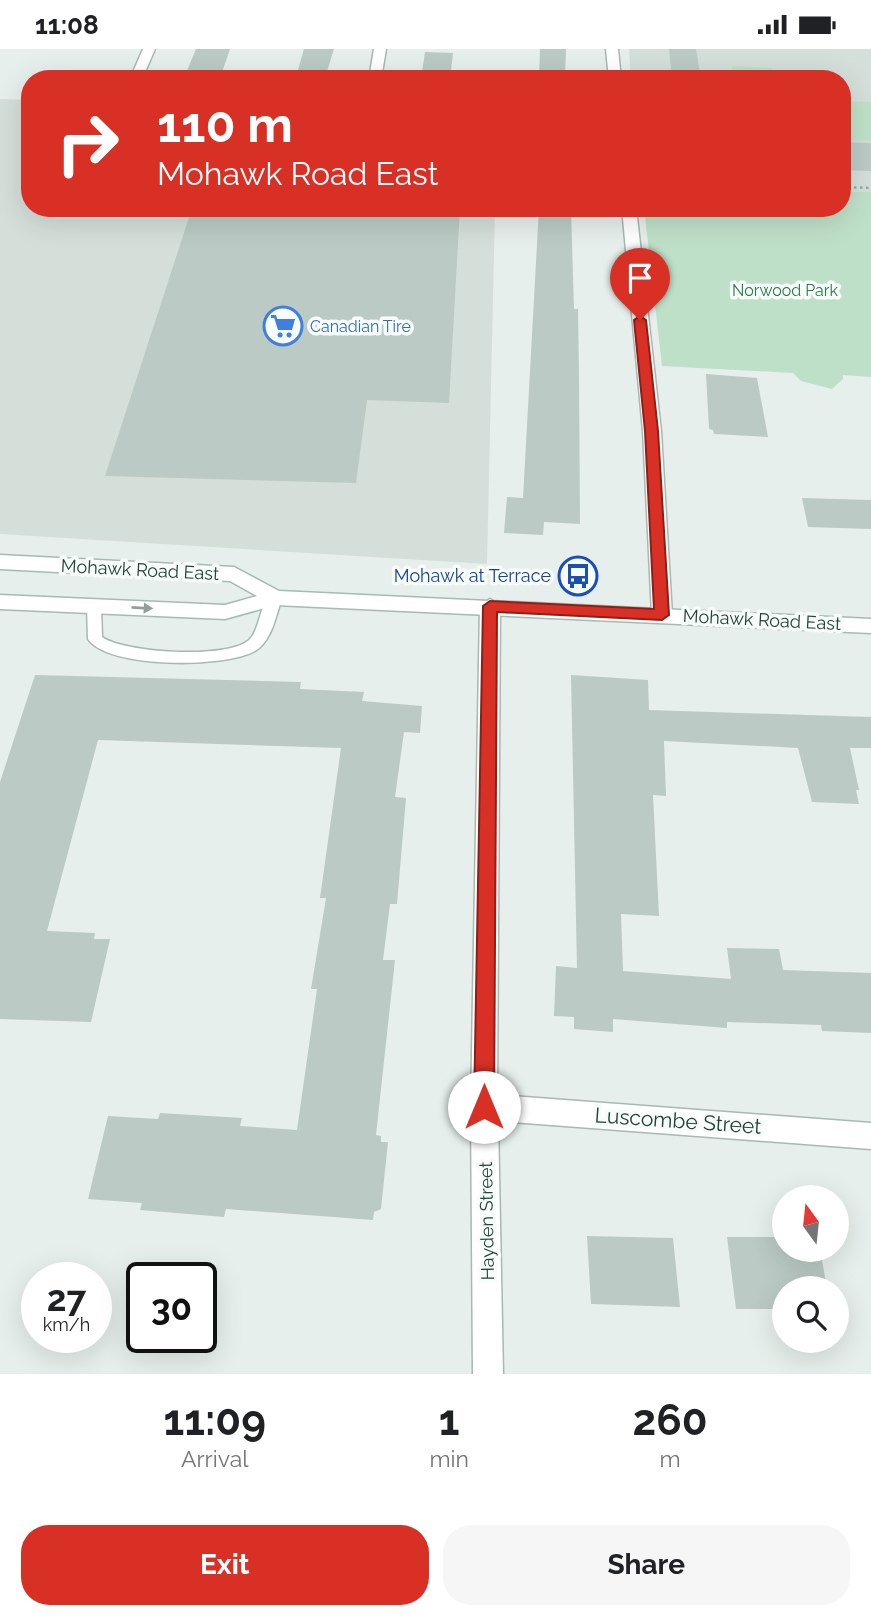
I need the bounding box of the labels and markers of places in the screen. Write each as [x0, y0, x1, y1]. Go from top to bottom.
pin [610, 248, 670, 320]
supermarket icon: Canadian Tire [262, 305, 304, 347]
place label: Canadian Tire [310, 317, 411, 336]
bus stop icon: Mohawk at Terrace [557, 555, 599, 597]
place label: Mohawk at Terrace [394, 565, 551, 586]

